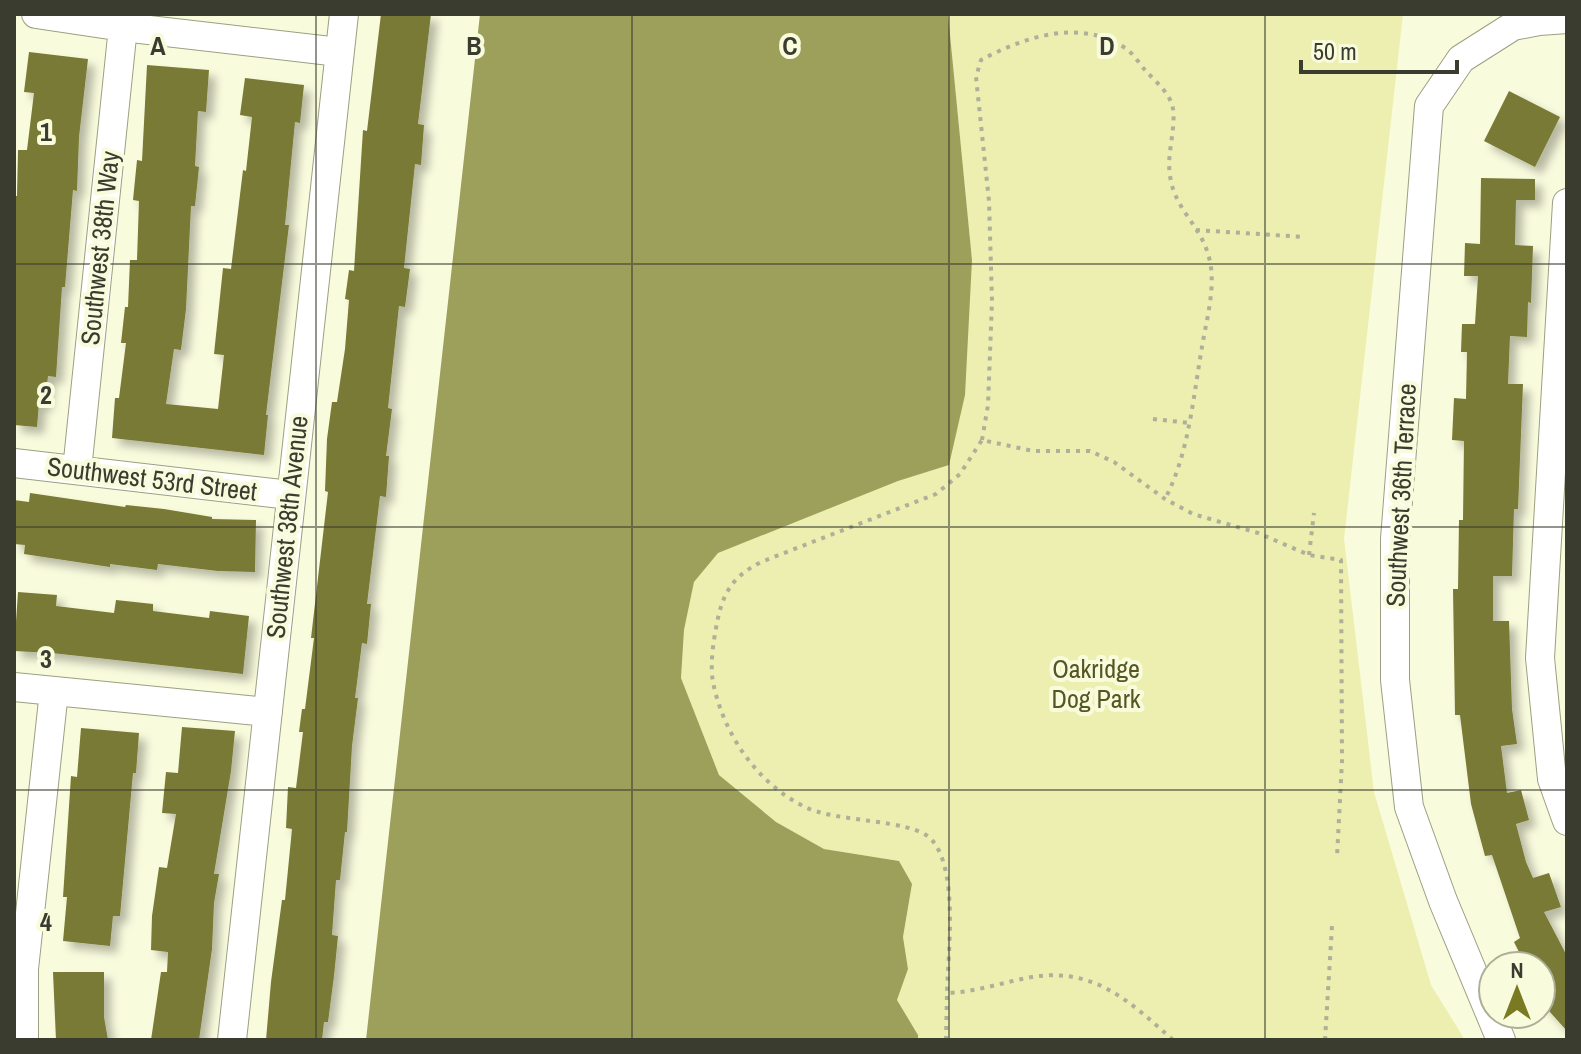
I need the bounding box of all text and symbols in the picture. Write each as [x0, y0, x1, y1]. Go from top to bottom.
scale bar [1301, 24, 1457, 74]
text: A [150, 28, 166, 63]
text: B [466, 28, 482, 63]
text: C [782, 28, 798, 63]
text: D [1099, 28, 1115, 63]
text: 50 m [1313, 35, 1357, 67]
text: 1 [40, 114, 52, 149]
street label: Southwest 38th Way [72, 149, 127, 347]
text: 2 [40, 377, 52, 412]
street label: Southwest 36th Terrace [1377, 382, 1424, 608]
street label: Southwest 38th Avenue [257, 414, 316, 640]
street label: Southwest 53rd Street [45, 448, 259, 509]
text: 3 [40, 641, 52, 676]
park label: Oakridge Dog Park [1052, 651, 1141, 716]
text: 4 [40, 904, 52, 939]
north arrow [1477, 950, 1557, 1030]
text: N [1510, 955, 1524, 985]

